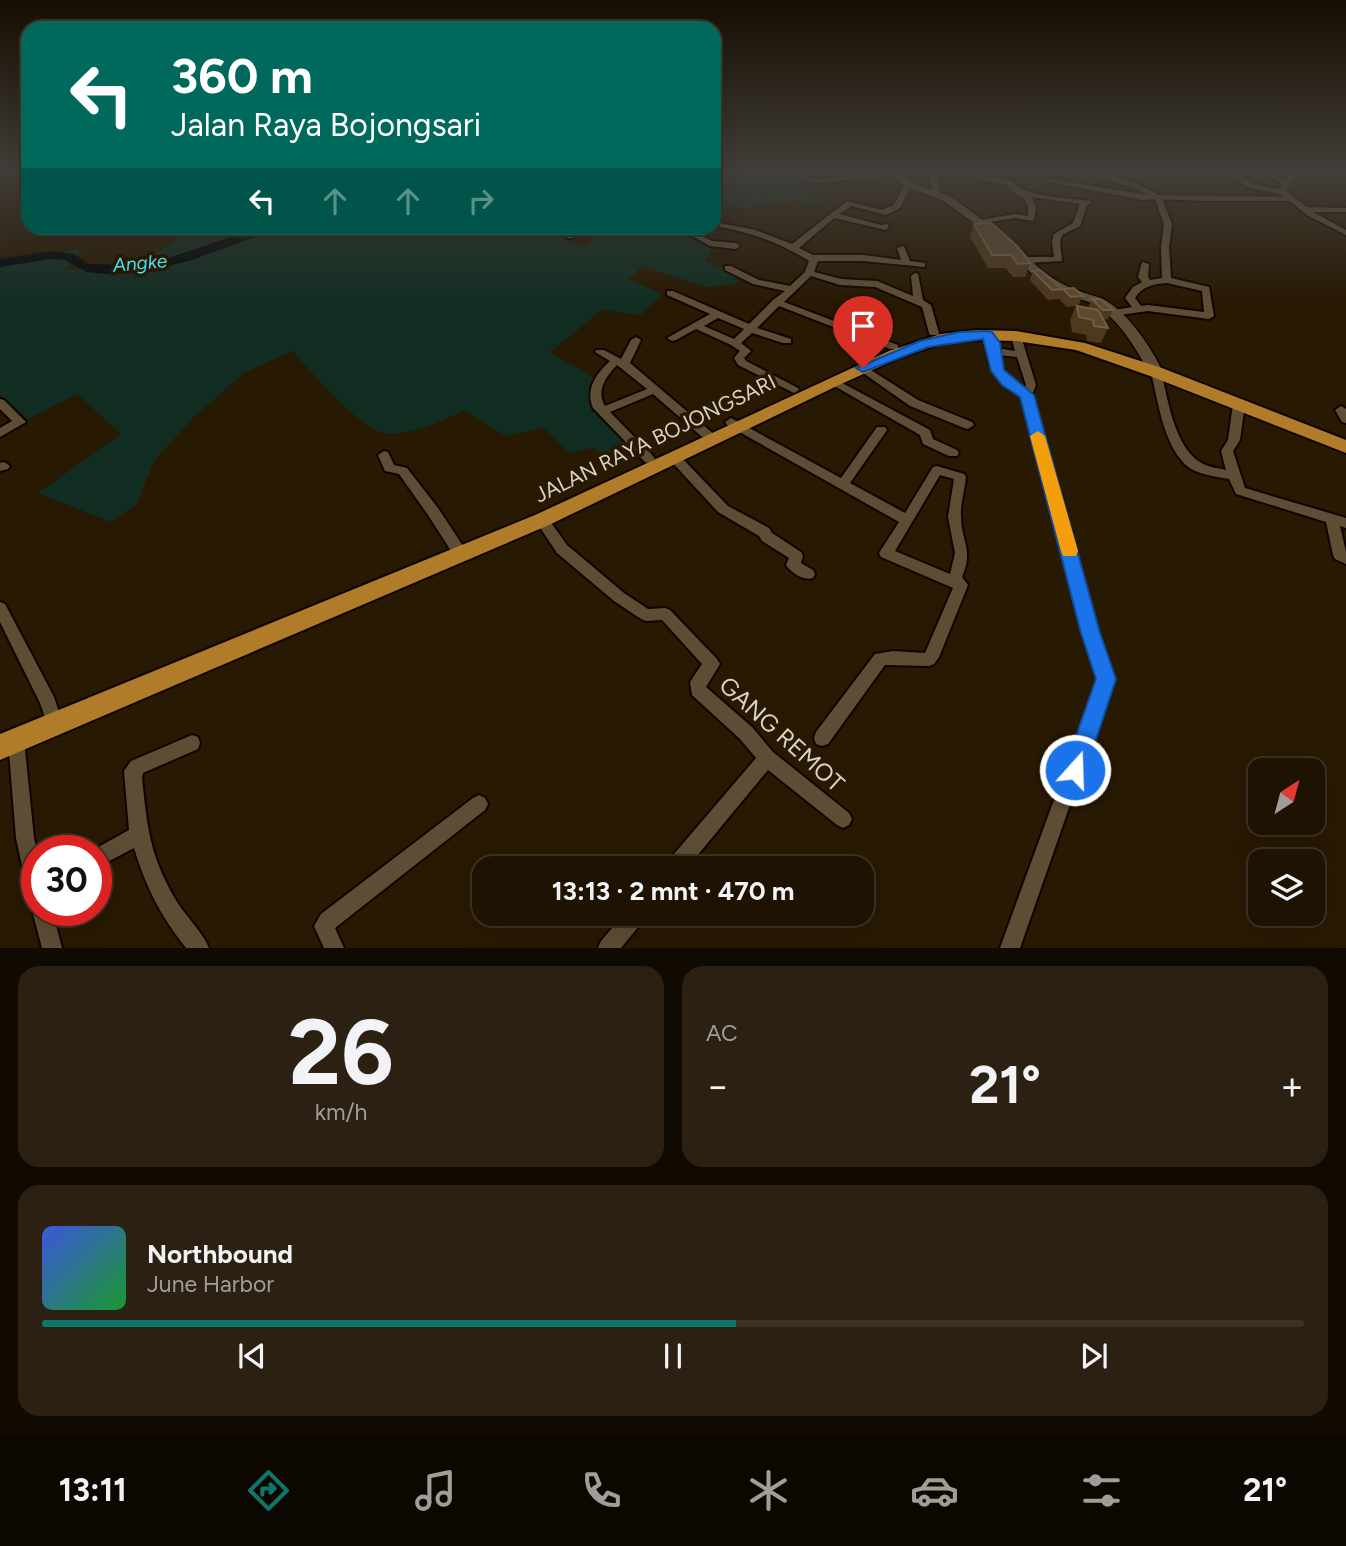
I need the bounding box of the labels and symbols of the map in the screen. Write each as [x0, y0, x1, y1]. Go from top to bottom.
water label: Angke [111, 249, 169, 277]
pin [833, 296, 893, 368]
street label: JALAN RAYA BOJONGSARI [530, 369, 780, 507]
street label: GANG REMOT [713, 670, 851, 798]
position arrow [1038, 733, 1112, 807]
north arrow [1248, 758, 1325, 835]
speed limit sign: 30 [21, 835, 112, 926]

